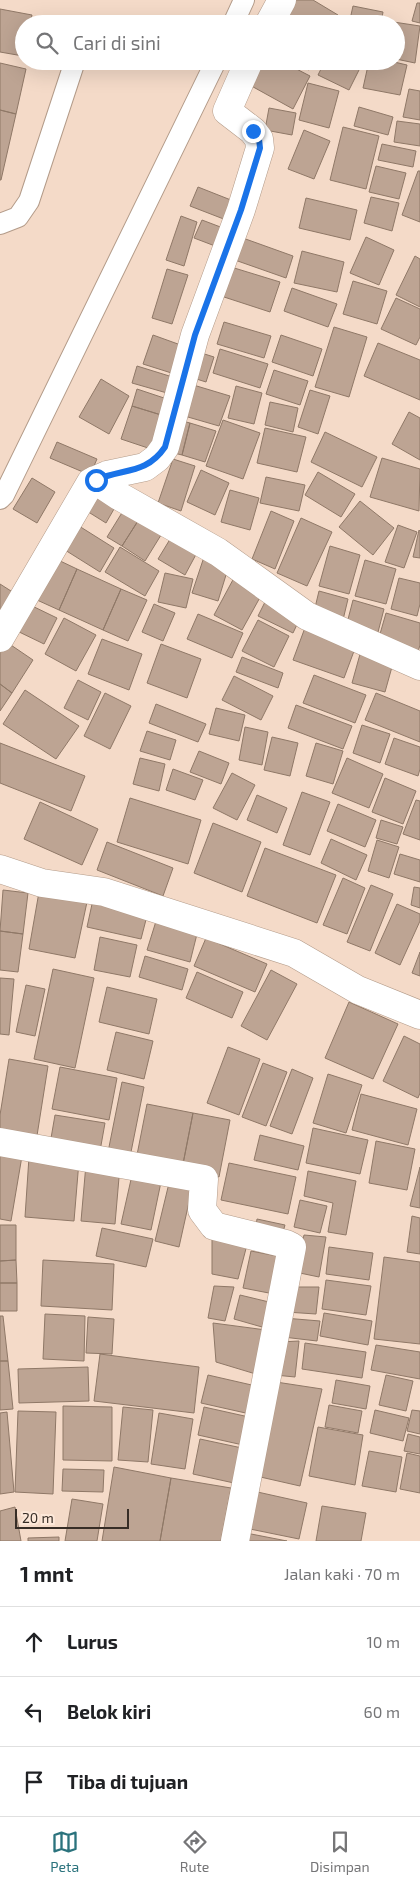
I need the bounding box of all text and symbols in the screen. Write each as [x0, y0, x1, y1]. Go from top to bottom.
search box [15, 15, 405, 70]
icon: search [33, 29, 61, 57]
text: Cari di sini [73, 31, 161, 54]
route end [242, 120, 265, 143]
route start [85, 469, 108, 492]
scale bar [15, 1506, 129, 1529]
text: 20 m [22, 1509, 54, 1526]
text: 1 mnt [20, 1561, 73, 1586]
text: Jalan kaki · 70 m [284, 1564, 400, 1583]
icon: ahead [20, 1628, 48, 1656]
text: Lurus [67, 1630, 118, 1653]
text: 10 m [366, 1632, 400, 1651]
icon: left [20, 1698, 48, 1726]
text: Belok kiri [67, 1700, 151, 1723]
text: 60 m [364, 1702, 400, 1721]
icon: arrive [20, 1768, 48, 1796]
text: Tiba di tujuan [67, 1770, 188, 1793]
tab: Peta [50, 1828, 79, 1875]
tab: Rute [180, 1828, 209, 1875]
tab: Disimpan [310, 1828, 370, 1875]

